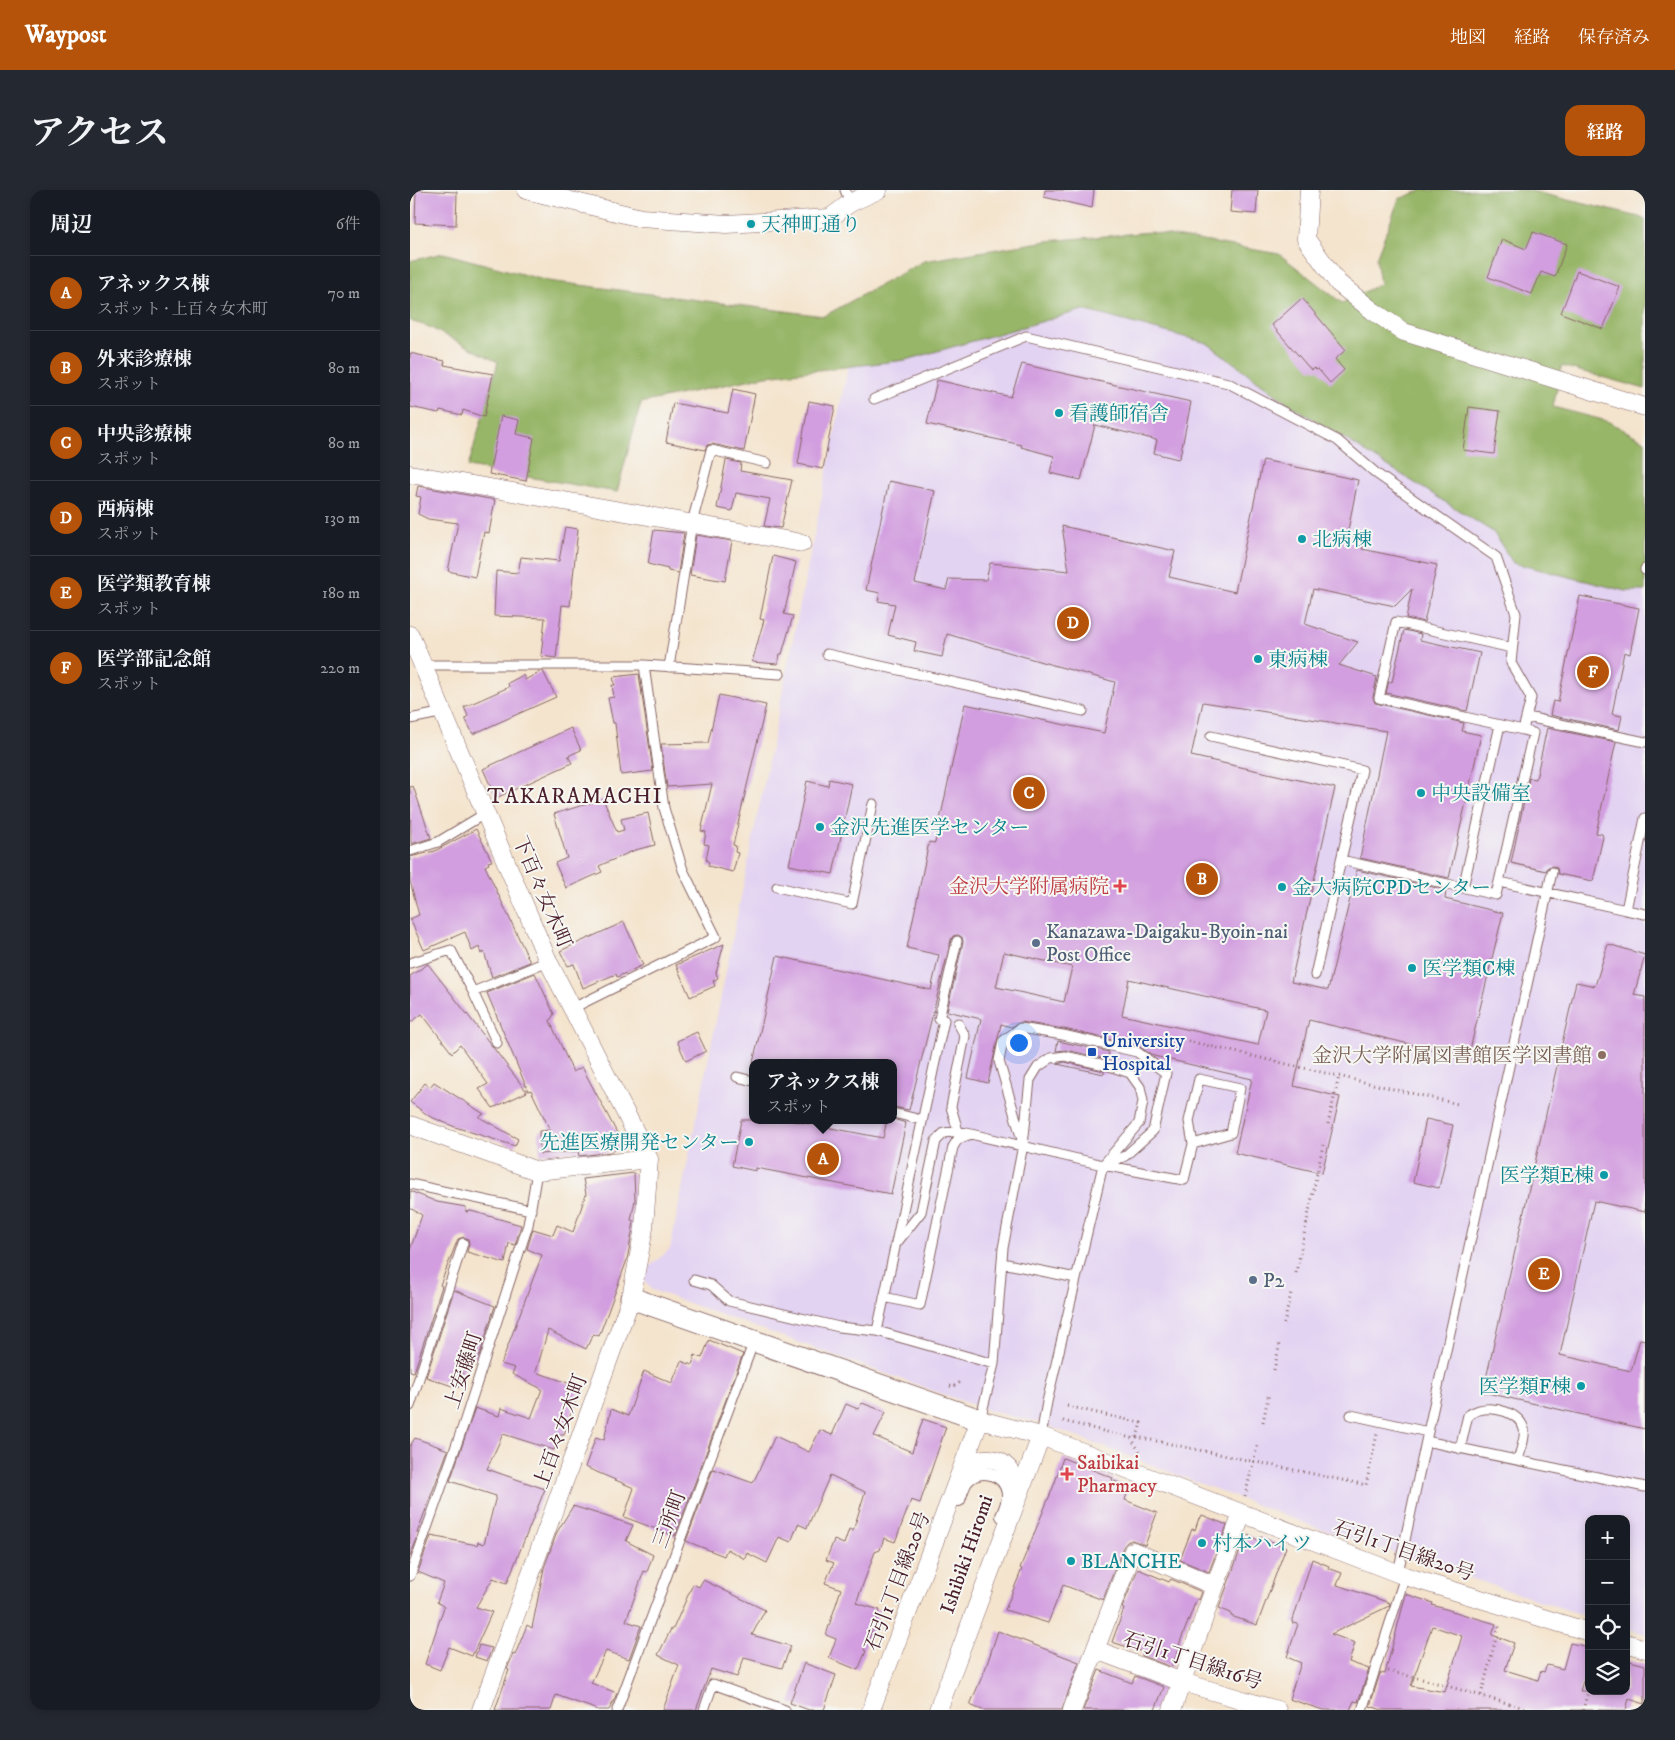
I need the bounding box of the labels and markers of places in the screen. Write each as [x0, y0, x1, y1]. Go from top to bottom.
place label: 天神町通り [761, 213, 861, 238]
marker: 天神町通り [745, 218, 757, 230]
place label: 看護師宿舎 [1069, 402, 1169, 427]
marker: 看護師宿舎 [1053, 407, 1065, 419]
place label: 北病棟 [1312, 528, 1372, 553]
marker: 北病棟 [1296, 533, 1308, 545]
pin: D [1057, 604, 1089, 642]
place label: 東病棟 [1268, 648, 1328, 673]
marker: 東病棟 [1252, 653, 1264, 665]
pin: F [1577, 653, 1609, 691]
pin: C [1013, 774, 1045, 812]
place label: 中央設備室 [1431, 782, 1531, 807]
marker: 中央設備室 [1415, 787, 1427, 799]
place label: 金沢先進医学センター [830, 816, 1029, 841]
marker: 金沢先進医学センター [814, 821, 826, 833]
pin: B [1186, 860, 1218, 898]
place label: 金沢大学附属病院 [949, 875, 1109, 900]
place label: 金大病院CPDセンター [1292, 876, 1491, 901]
marker: 金沢大学附属病院 [1113, 879, 1127, 893]
marker: 金大病院CPDセンター [1276, 881, 1288, 893]
place label: Kanazawa-Daigaku-Byoin-nai Post Office [1046, 920, 1288, 968]
marker: Kanazawa-Daigaku-Byoin-nai Post Office [1030, 937, 1042, 949]
place label: 医学類C棟 [1422, 957, 1515, 982]
marker: 医学類C棟 [1406, 962, 1418, 974]
place label: University Hospital [1102, 1029, 1185, 1077]
place label: 金沢大学附属図書館医学図書館 [1312, 1044, 1592, 1069]
marker: University Hospital [1086, 1046, 1098, 1058]
marker: 金沢大学附属図書館医学図書館 [1596, 1049, 1608, 1061]
place label: 先進医療開発センター [540, 1131, 739, 1156]
marker: 先進医療開発センター [743, 1136, 755, 1148]
pin: A [807, 1140, 839, 1178]
place label: 医学類E棟 [1500, 1164, 1594, 1189]
marker: 医学類E棟 [1598, 1169, 1610, 1181]
pin: E [1528, 1255, 1560, 1293]
place label: P2 [1263, 1269, 1285, 1294]
marker: P2 [1247, 1274, 1259, 1286]
place label: 医学類F棟 [1479, 1375, 1571, 1400]
marker: 医学類F棟 [1575, 1380, 1587, 1392]
place label: Saibikai Pharmacy [1077, 1451, 1157, 1499]
marker: Saibikai Pharmacy [1061, 1468, 1073, 1480]
place label: 村本ハイツ [1212, 1532, 1312, 1557]
marker: 村本ハイツ [1196, 1537, 1208, 1549]
place label: BLANCHE [1081, 1550, 1182, 1575]
marker: BLANCHE [1065, 1555, 1077, 1567]

